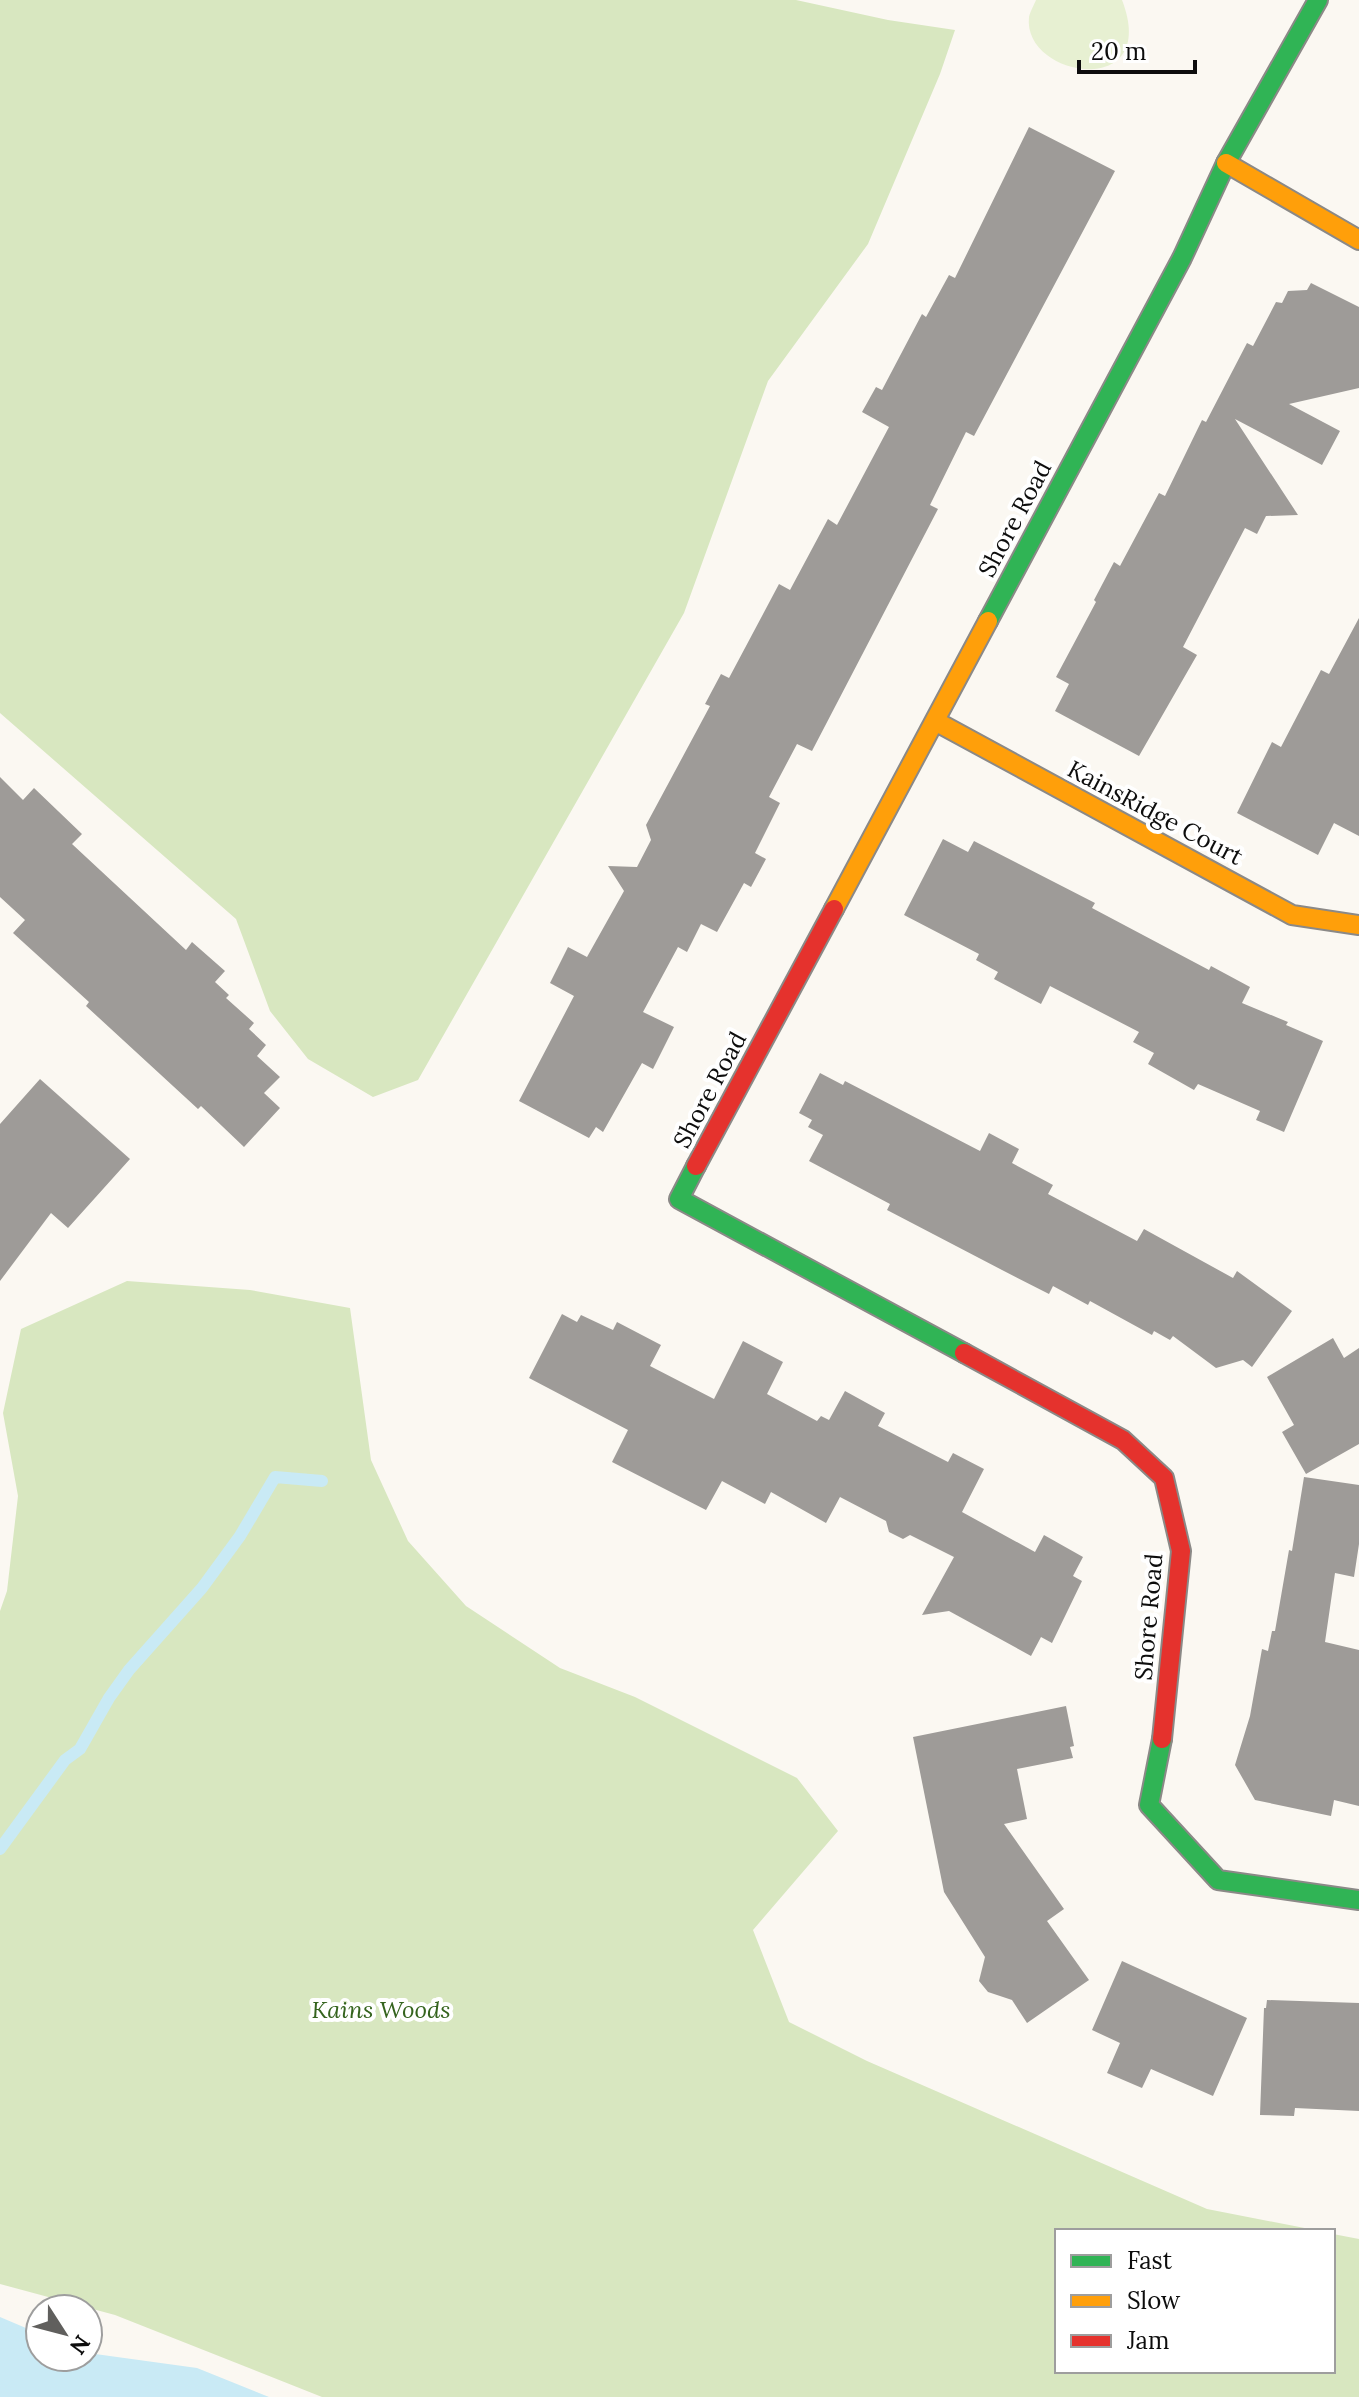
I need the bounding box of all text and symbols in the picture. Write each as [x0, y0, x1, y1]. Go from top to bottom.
scale bar [1079, 24, 1195, 74]
text: 20 m [1091, 36, 1147, 67]
street label: Shore Road [971, 455, 1058, 582]
street label: KainsRidge Court [1062, 753, 1249, 872]
street label: Shore Road [666, 1026, 753, 1153]
street label: Shore Road [1128, 1552, 1169, 1682]
park label: Kains Woods [311, 1994, 451, 2025]
legend [1055, 2229, 1335, 2373]
text: Fast [1127, 2245, 1173, 2276]
text: Slow [1127, 2285, 1181, 2316]
north arrow [24, 2293, 104, 2373]
text: Jam [1126, 2325, 1169, 2356]
text: N [64, 2330, 97, 2360]

